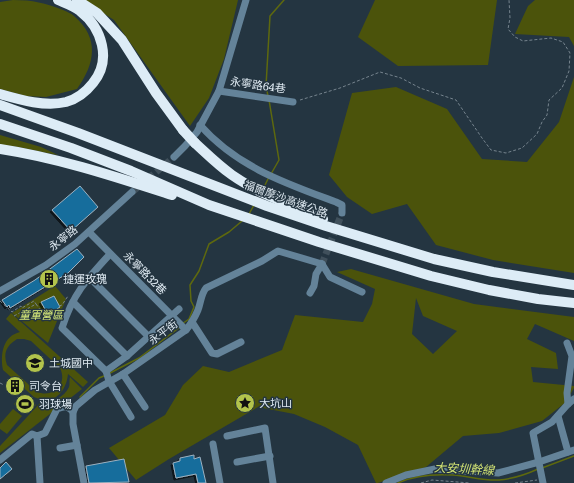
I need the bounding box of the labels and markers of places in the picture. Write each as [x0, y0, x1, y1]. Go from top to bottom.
building icon: 捷運玫瑰 [38, 268, 60, 290]
place label: 捷運玫瑰 [63, 270, 107, 286]
school or university icon: 土城國中 [24, 352, 46, 374]
place label: 土城國中 [49, 354, 93, 370]
building icon: 司令台 [4, 375, 26, 397]
place label: 司令台 [29, 377, 62, 393]
place icon: 大坑山 [234, 392, 256, 414]
sports icon: 羽球場 [14, 393, 36, 415]
place label: 大坑山 [259, 394, 292, 410]
place label: 羽球場 [39, 395, 72, 411]

